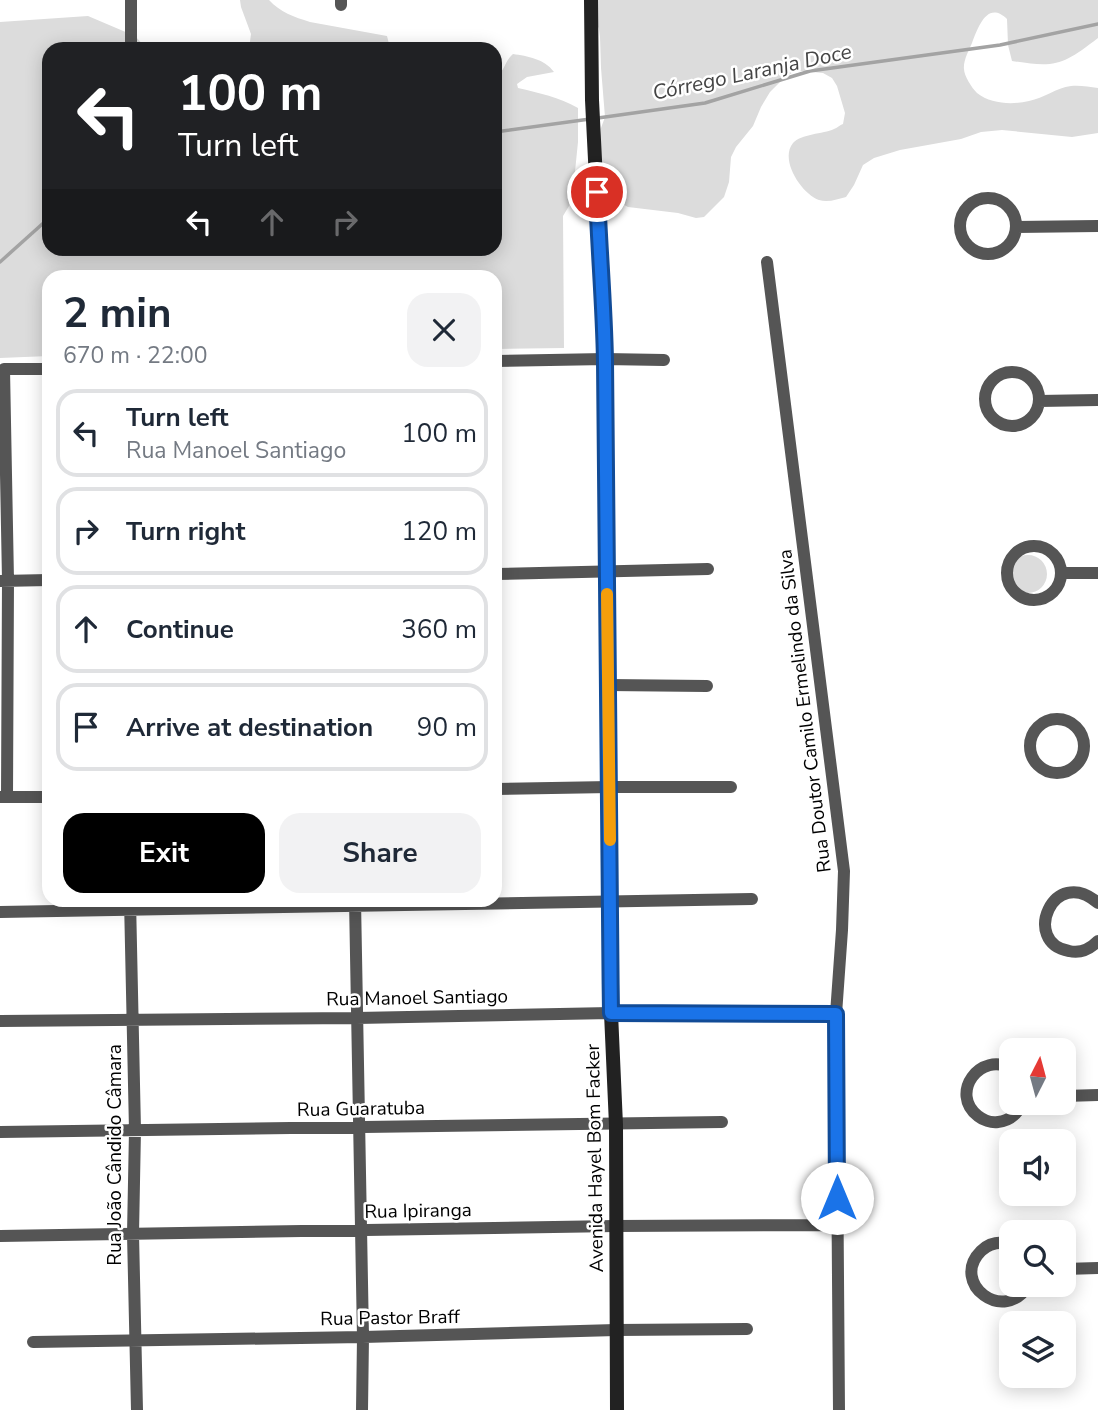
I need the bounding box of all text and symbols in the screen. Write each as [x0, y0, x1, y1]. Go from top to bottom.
water label: Córrego Laranja Doce [650, 37, 854, 107]
text: 100 m [178, 60, 322, 127]
icon: left [63, 70, 154, 161]
text: Turn left [178, 124, 298, 167]
pin [567, 162, 627, 222]
icon: arrive [578, 173, 616, 211]
icon: left [180, 203, 218, 241]
icon: ahead [253, 203, 291, 241]
icon: right [326, 203, 364, 241]
text: 2 min [63, 285, 172, 342]
button: close [407, 293, 481, 367]
text: 670 m · 22:00 [63, 340, 208, 371]
text: Turn left [126, 400, 229, 435]
icon: left [67, 414, 105, 452]
text: 100 m [401, 416, 477, 451]
text: Rua Manoel Santiago [126, 435, 346, 466]
icon: right [67, 512, 105, 550]
text: Turn right [126, 514, 245, 549]
text: 120 m [401, 514, 477, 549]
street label: Rua Doutor Camilo Ermelindo da Silva [772, 548, 838, 874]
icon: ahead [67, 610, 105, 648]
text: Continue [126, 612, 234, 647]
text: 360 m [401, 612, 477, 647]
icon: arrive [67, 708, 105, 746]
text: Arrive at destination [126, 710, 373, 745]
text: 90 m [417, 710, 477, 745]
button: Exit [63, 813, 265, 893]
button: Share [279, 813, 481, 893]
street label: Rua Manoel Santiago [326, 983, 508, 1013]
north arrow [999, 1038, 1076, 1115]
map controls [999, 1038, 1076, 1388]
street label: Avenida Hayel Bom Facker [580, 1043, 610, 1273]
street label: Rua João Cândido Câmara [102, 1044, 128, 1266]
street label: Rua Guaratuba [297, 1095, 425, 1123]
button: sound [999, 1129, 1076, 1206]
position arrow [800, 1161, 874, 1235]
street label: Rua Ipiranga [364, 1197, 472, 1225]
button: search [999, 1220, 1076, 1297]
street label: Rua Pastor Braff [320, 1304, 461, 1332]
button: layers [999, 1311, 1076, 1388]

